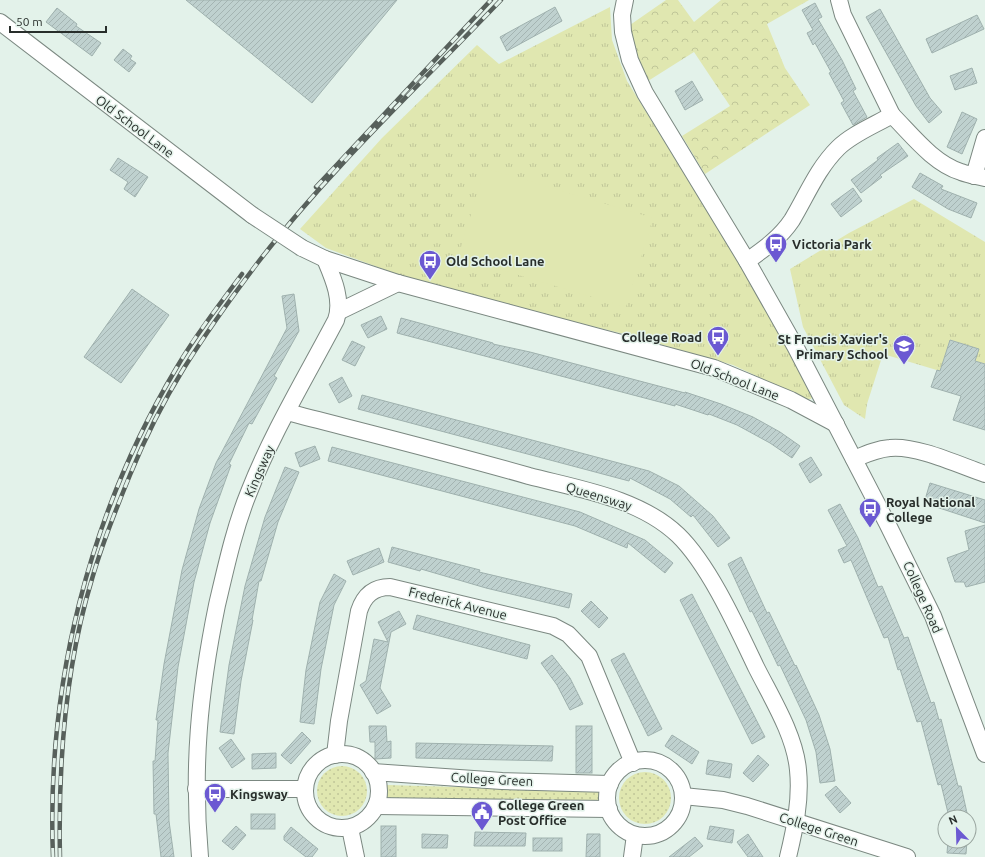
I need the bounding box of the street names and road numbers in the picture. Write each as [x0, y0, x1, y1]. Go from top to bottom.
street label: Old School Lane [93, 92, 177, 160]
street label: Old School Lane [689, 356, 781, 402]
street label: Kingsway [241, 443, 277, 499]
street label: Queensway [564, 479, 634, 514]
street label: College Road [901, 559, 945, 635]
street label: Frederick Avenue [407, 584, 509, 622]
street label: College Green [450, 770, 534, 788]
street label: College Green [778, 810, 860, 848]

